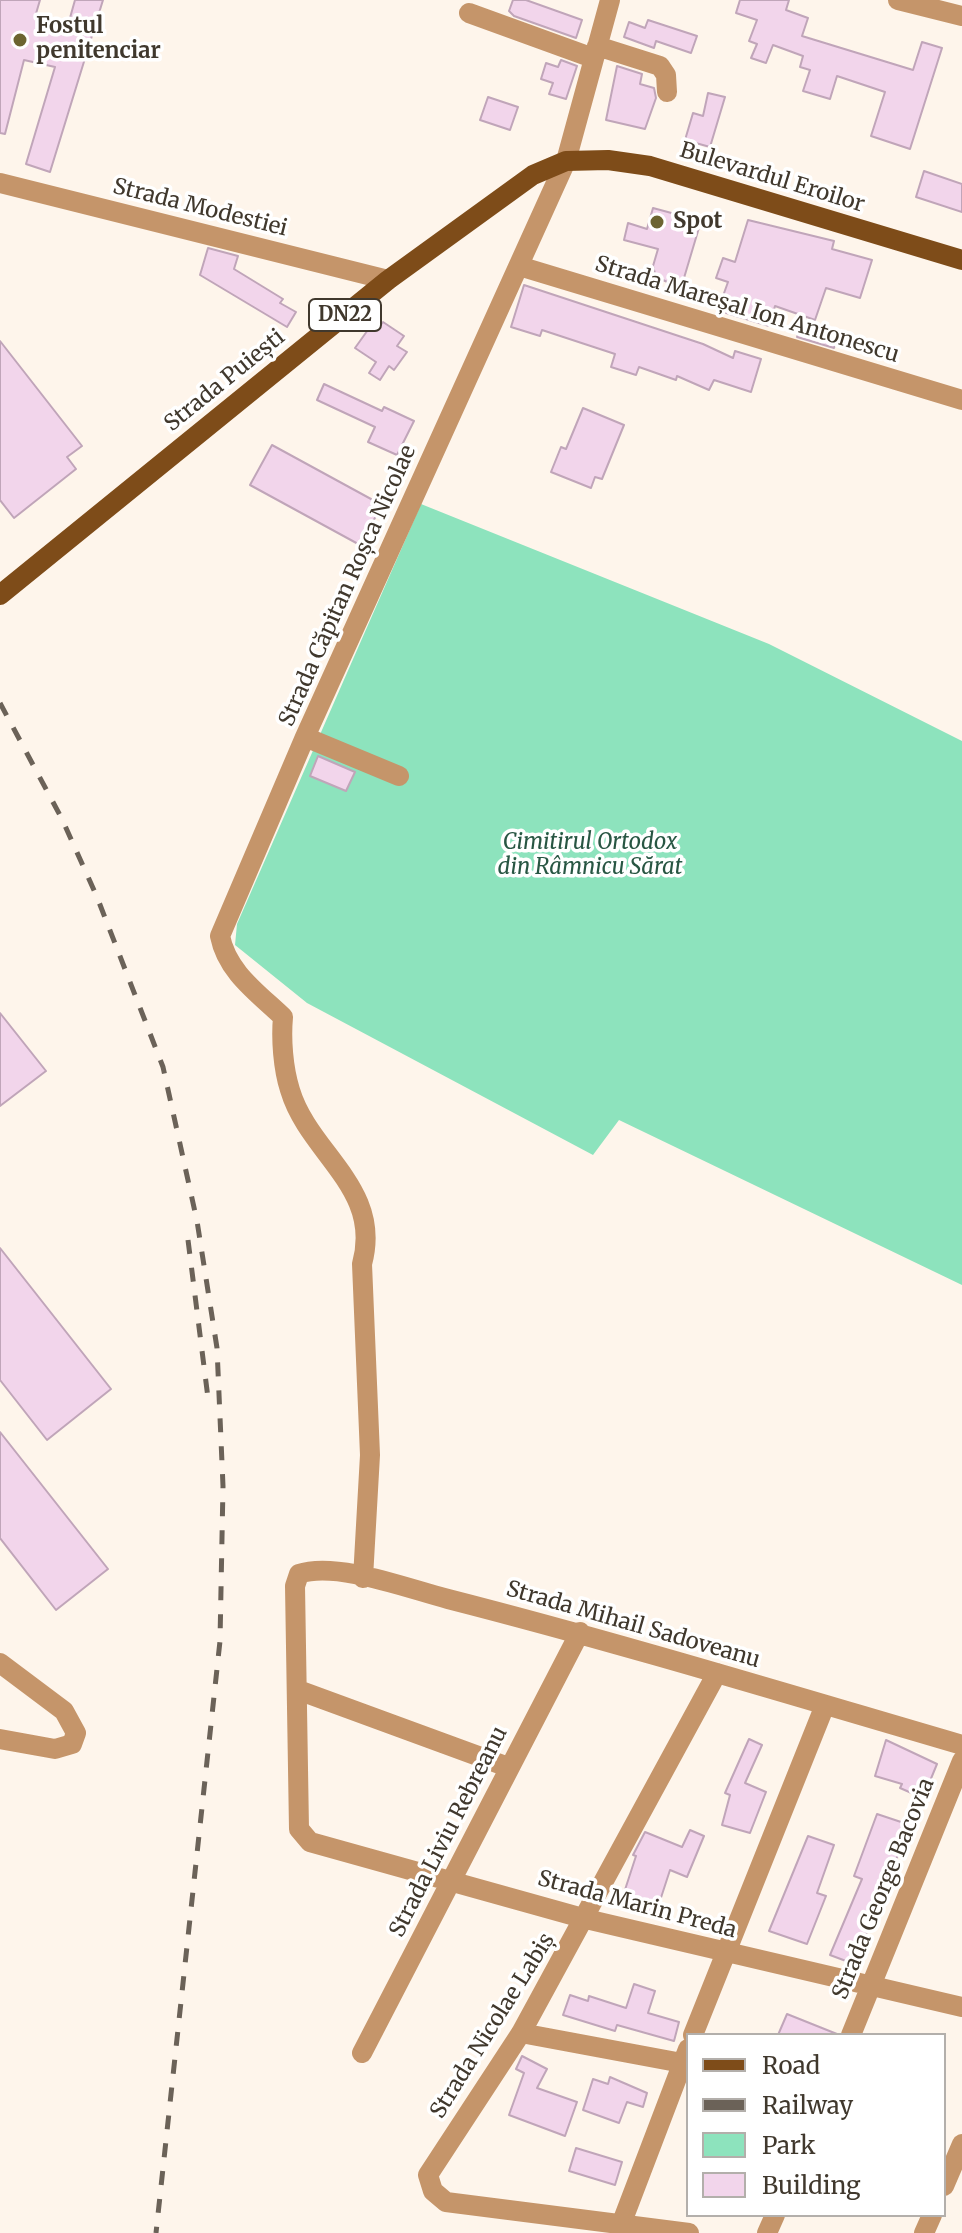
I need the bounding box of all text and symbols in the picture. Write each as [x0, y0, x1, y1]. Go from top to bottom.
place label: Fostul penitenciar [36, 14, 161, 66]
marker: Fostul penitenciar [11, 31, 29, 49]
street label: Bulevardul Eroilor [676, 137, 868, 219]
street label: Strada Modestiei [110, 174, 290, 242]
place label: Spot [673, 209, 722, 235]
marker: Spot [648, 213, 666, 231]
street label: Strada Mareșal Ion Antonescu [592, 251, 902, 369]
road number: DN22 [309, 299, 381, 331]
street label: Strada Puiești [160, 325, 290, 437]
street label: Strada Căpitan Roșca Nicolae [274, 441, 422, 731]
park label: Cimitirul Ortodox din Râmnicu Sărat [498, 830, 682, 882]
street label: Strada Mihail Sadoveanu [503, 1576, 763, 1674]
street label: Strada Liviu Rebreanu [384, 1722, 514, 1942]
street label: Strada George Bacovia [828, 1775, 940, 2003]
street label: Strada Marin Preda [535, 1866, 739, 1944]
street label: Strada Nicolae Labiș [425, 1928, 561, 2124]
legend [686, 2033, 946, 2217]
text: Road [762, 2050, 820, 2081]
text: Railway [762, 2090, 853, 2121]
text: Park [762, 2130, 815, 2161]
text: Building [762, 2170, 861, 2201]

